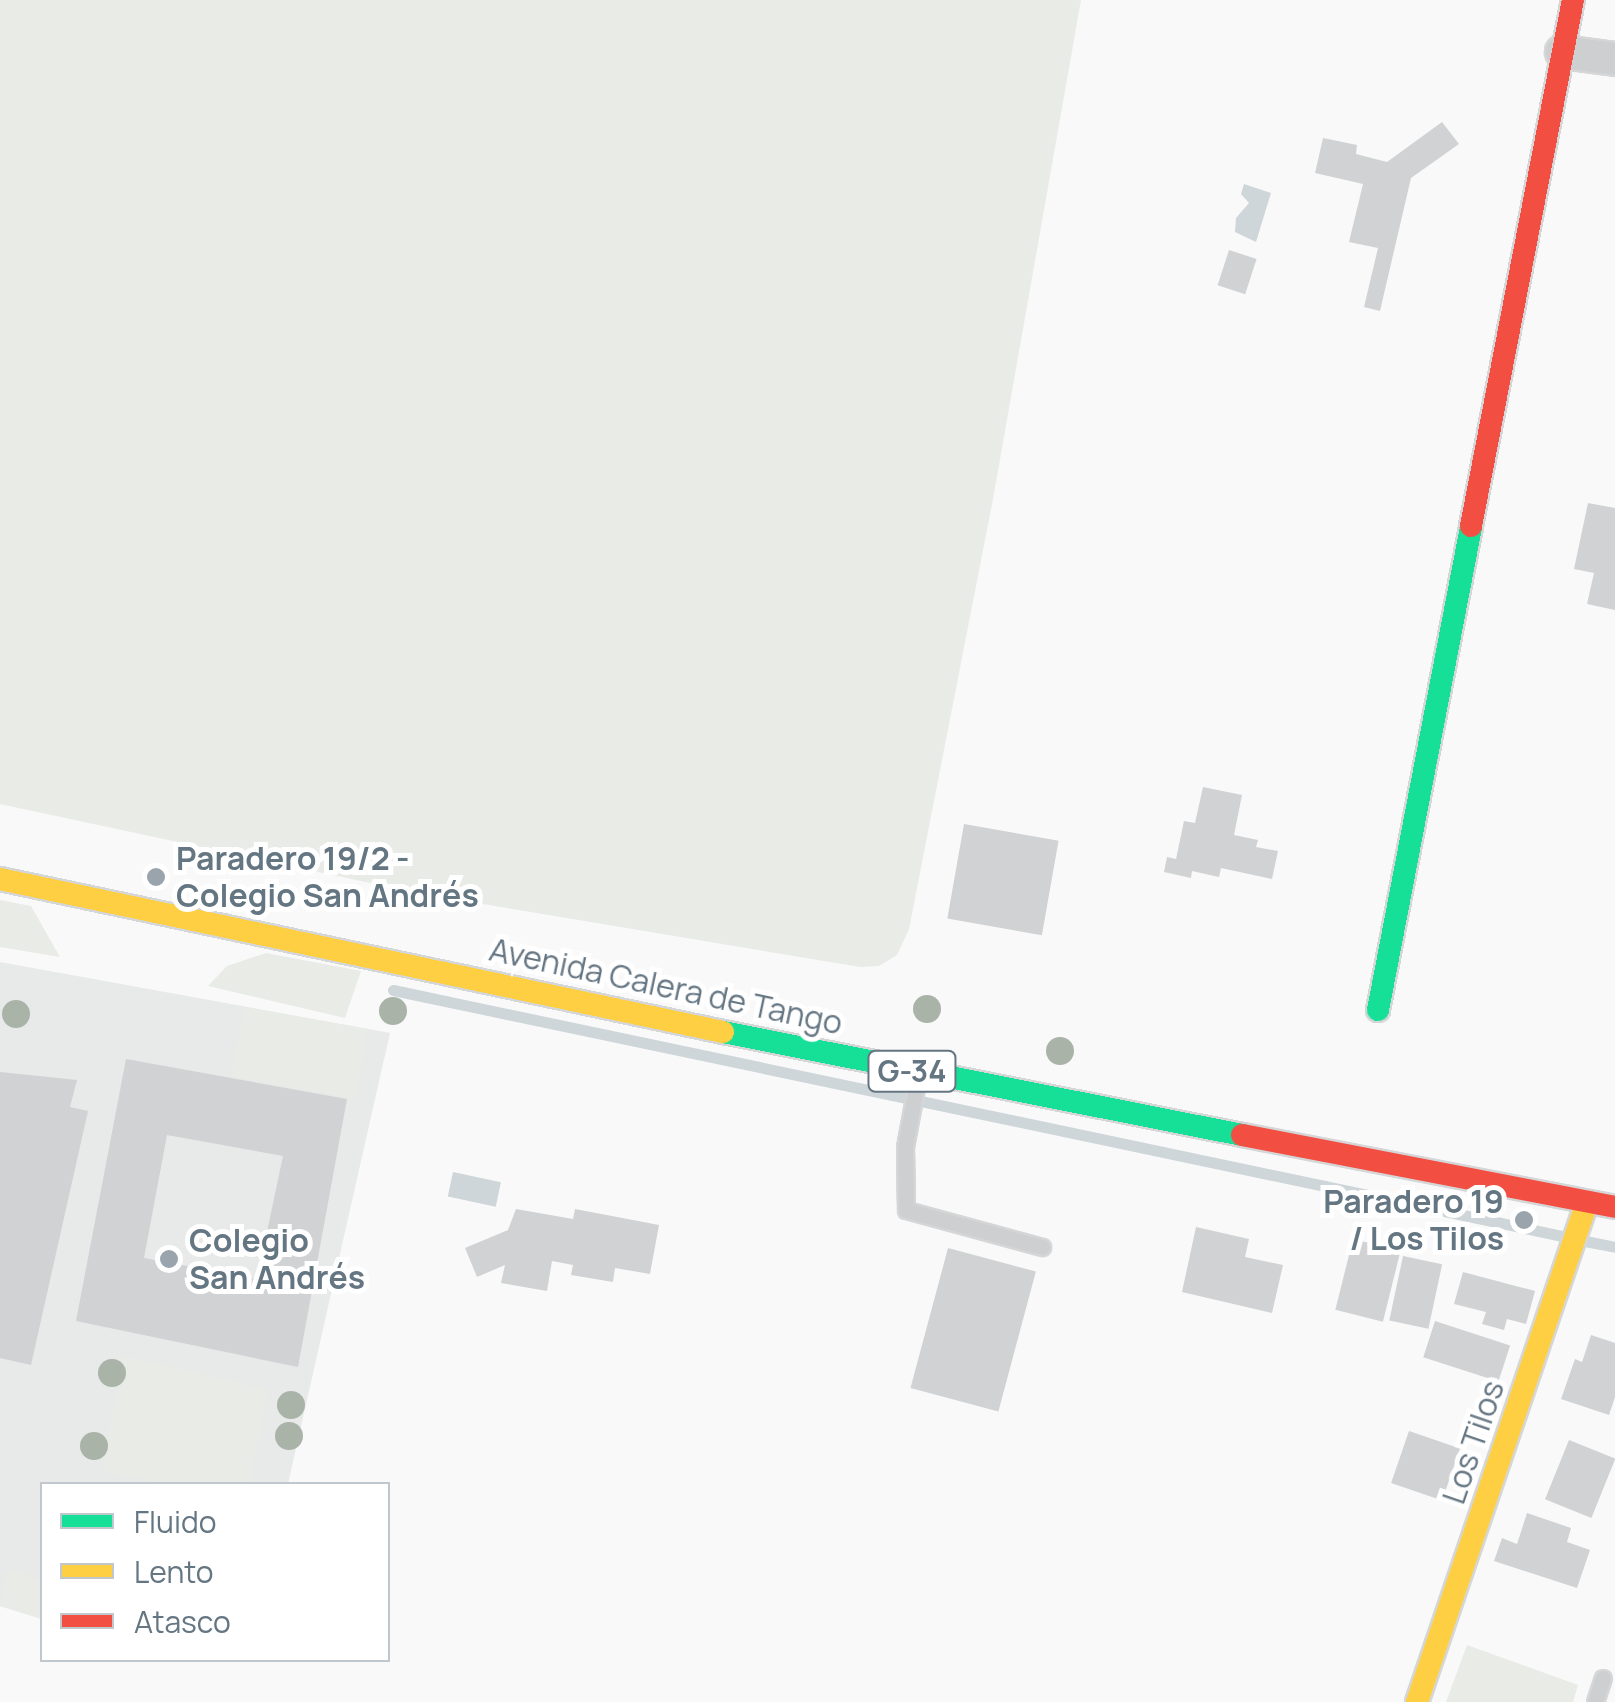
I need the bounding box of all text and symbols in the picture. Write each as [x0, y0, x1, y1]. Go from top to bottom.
place label: Paradero 19/2 - Colegio San Andrés [176, 840, 479, 915]
marker: Paradero 19/2 - Colegio San Andrés [145, 866, 167, 888]
street label: Avenida Calera de Tango [486, 930, 846, 1042]
road number: G-34 [867, 1046, 957, 1096]
place label: Paradero 19 / Los Tilos [1323, 1183, 1504, 1258]
marker: Paradero 19 / Los Tilos [1513, 1209, 1535, 1231]
place label: Colegio San Andrés [189, 1222, 365, 1297]
marker: Colegio San Andrés [158, 1248, 180, 1270]
street label: Los Tilos [1434, 1375, 1512, 1509]
legend [40, 1482, 390, 1662]
text: Fluido [134, 1501, 216, 1542]
text: Lento [134, 1551, 213, 1592]
text: Atasco [134, 1601, 231, 1642]

